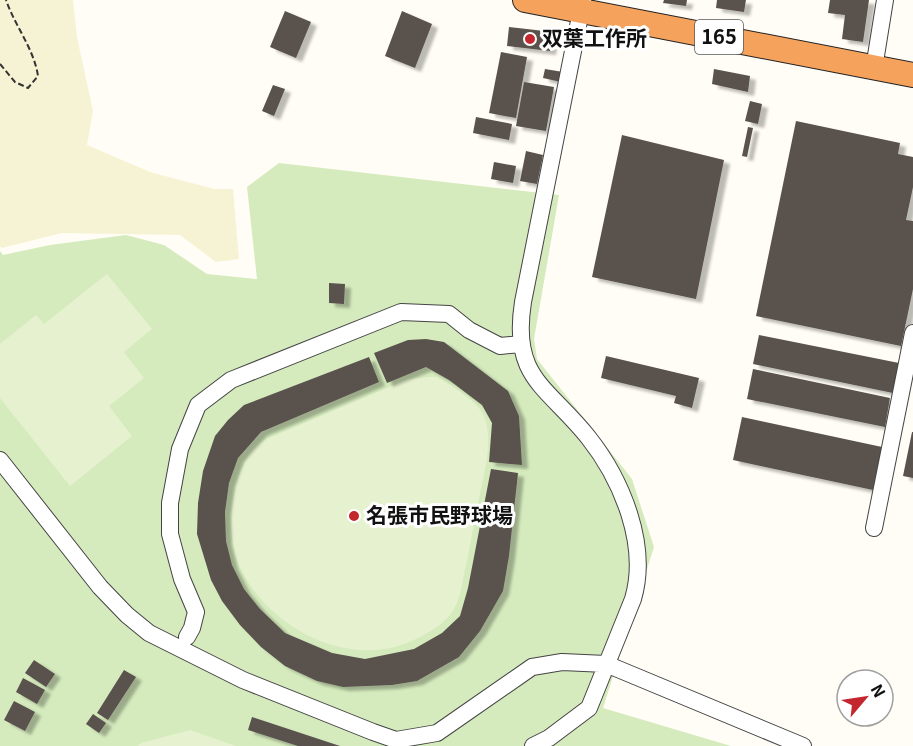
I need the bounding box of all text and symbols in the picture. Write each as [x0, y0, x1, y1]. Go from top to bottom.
road number: 165 [695, 20, 743, 54]
place label: 双葉工作所 [542, 22, 647, 52]
marker: 双葉工作所 [523, 32, 537, 46]
place label: 名張市民野球場 [366, 499, 513, 529]
marker: 名張市民野球場 [347, 509, 361, 523]
north arrow [835, 668, 895, 728]
text: N [866, 679, 892, 701]

